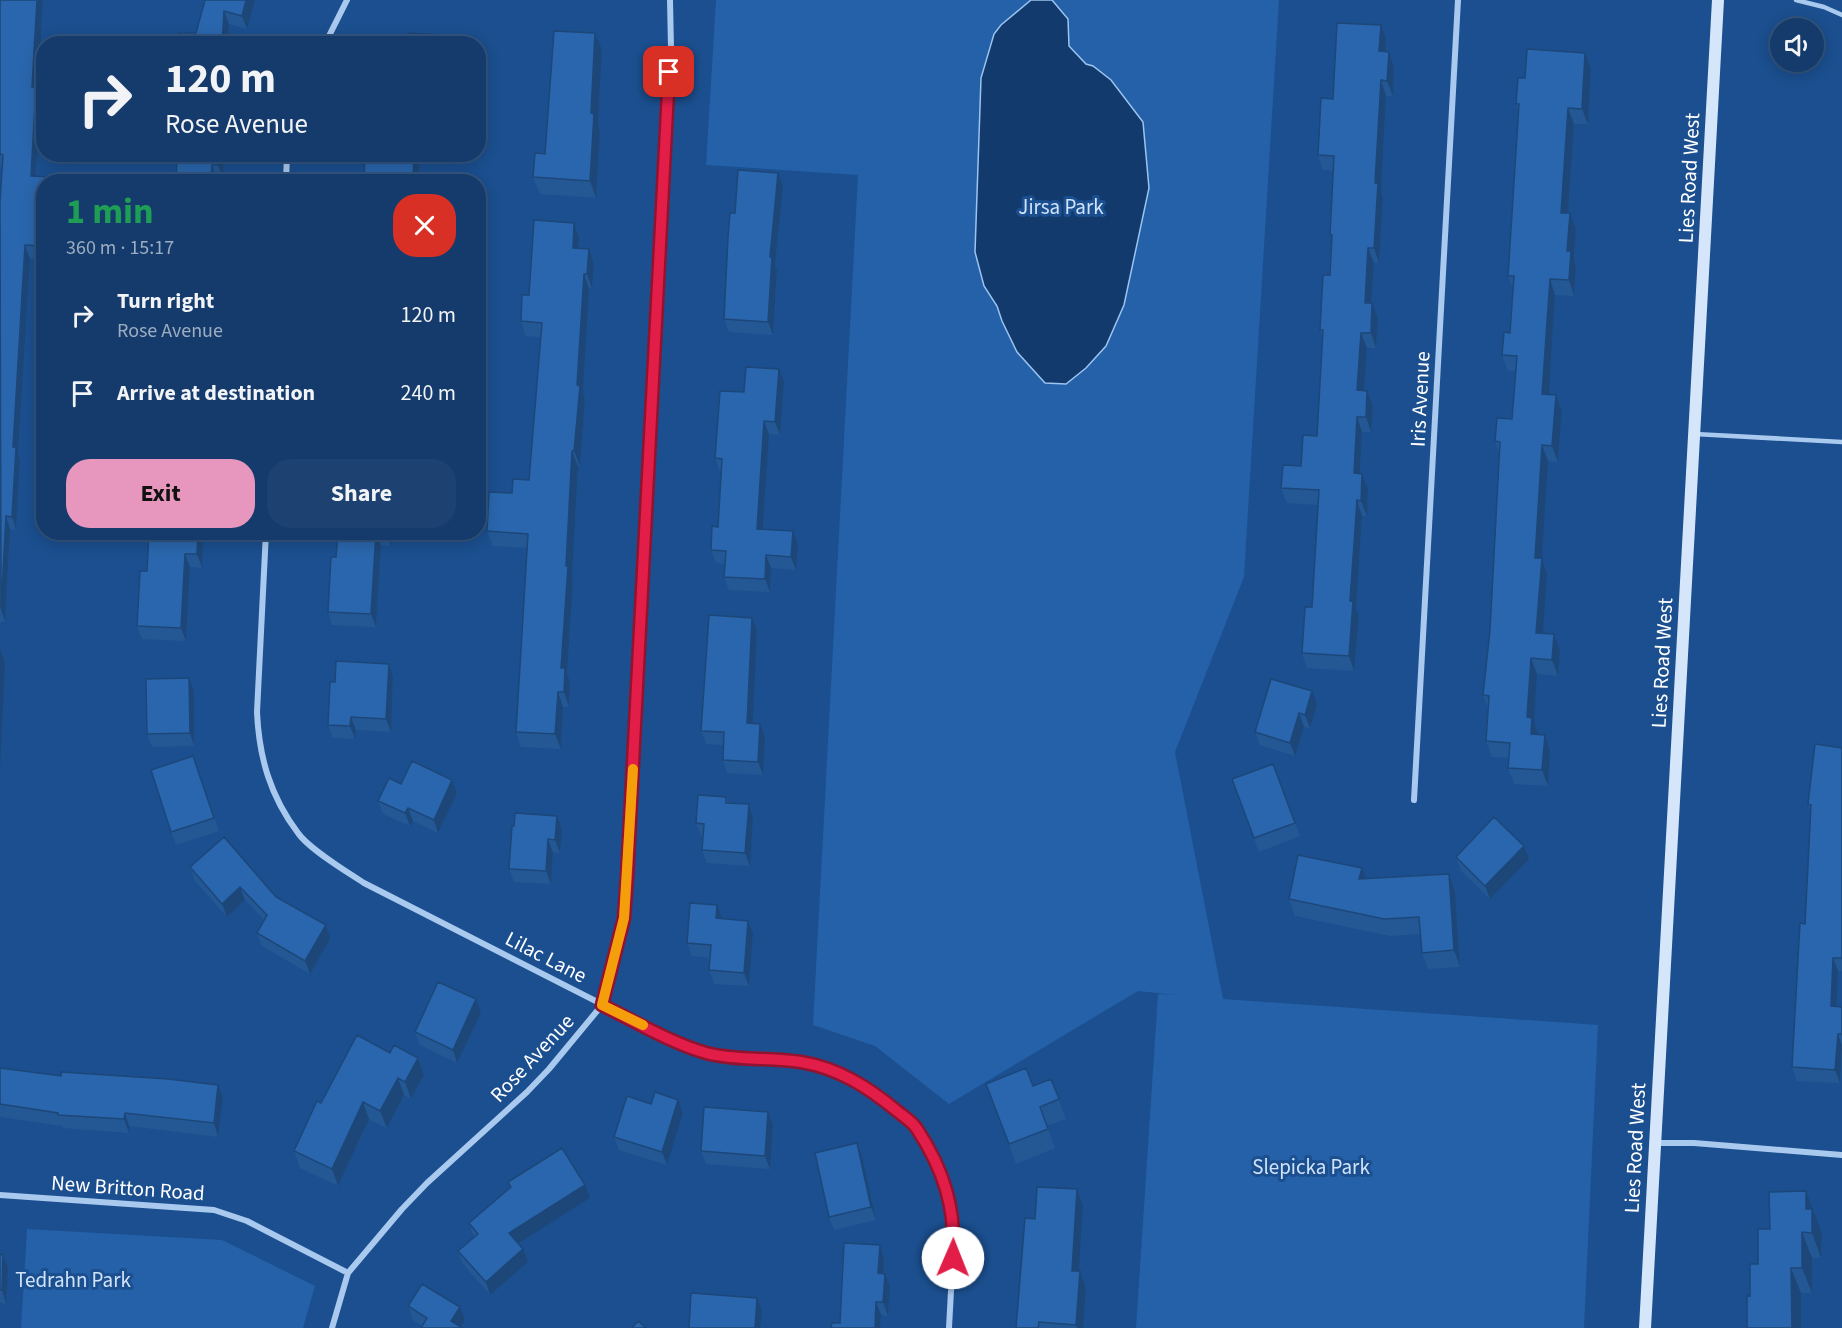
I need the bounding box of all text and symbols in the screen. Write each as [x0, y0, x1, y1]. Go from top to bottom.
map controls [1770, 18, 1824, 72]
button: sound [1770, 18, 1824, 72]
pin [643, 46, 694, 97]
text: 120 m [165, 49, 276, 109]
icon: arrive [652, 55, 685, 88]
icon: right [66, 60, 144, 138]
text: Rose Avenue [165, 105, 308, 144]
street label: Lies Road West [1671, 112, 1707, 244]
text: 1 min [66, 186, 154, 237]
park label: Jirsa Park [1018, 192, 1104, 222]
button: close [393, 194, 456, 257]
text: 360 m · 15:17 [66, 234, 174, 262]
text: Turn right [117, 285, 214, 317]
icon: right [66, 299, 99, 332]
text: 120 m [401, 299, 456, 331]
text: Rose Avenue [117, 317, 223, 345]
street label: Iris Avenue [1403, 350, 1437, 448]
icon: arrive [66, 377, 99, 410]
text: Arrive at destination [117, 377, 315, 409]
text: 240 m [401, 377, 456, 409]
button: Exit [66, 459, 255, 528]
button: Share [267, 459, 456, 528]
street label: Lies Road West [1644, 597, 1680, 729]
street label: Lilac Lane [500, 924, 592, 990]
street label: Rose Avenue [483, 1007, 581, 1109]
street label: Lies Road West [1617, 1082, 1653, 1214]
park label: Slepicka Park [1252, 1152, 1370, 1182]
street label: New Britton Road [50, 1168, 206, 1208]
position arrow [921, 1226, 985, 1290]
park label: Tedrahn Park [15, 1265, 131, 1295]

